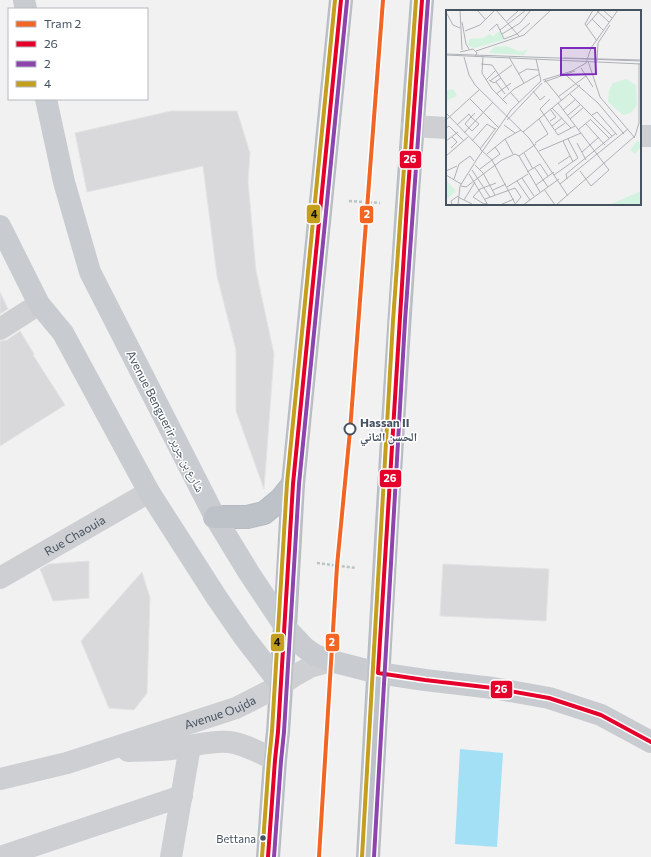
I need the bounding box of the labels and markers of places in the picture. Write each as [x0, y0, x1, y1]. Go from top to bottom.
place label: Hassan II الحسن الثاني [360, 415, 417, 447]
marker: Hassan II الحسن الثاني [343, 422, 357, 436]
place label: Bettana [216, 832, 256, 845]
marker: Bettana [258, 833, 268, 843]

